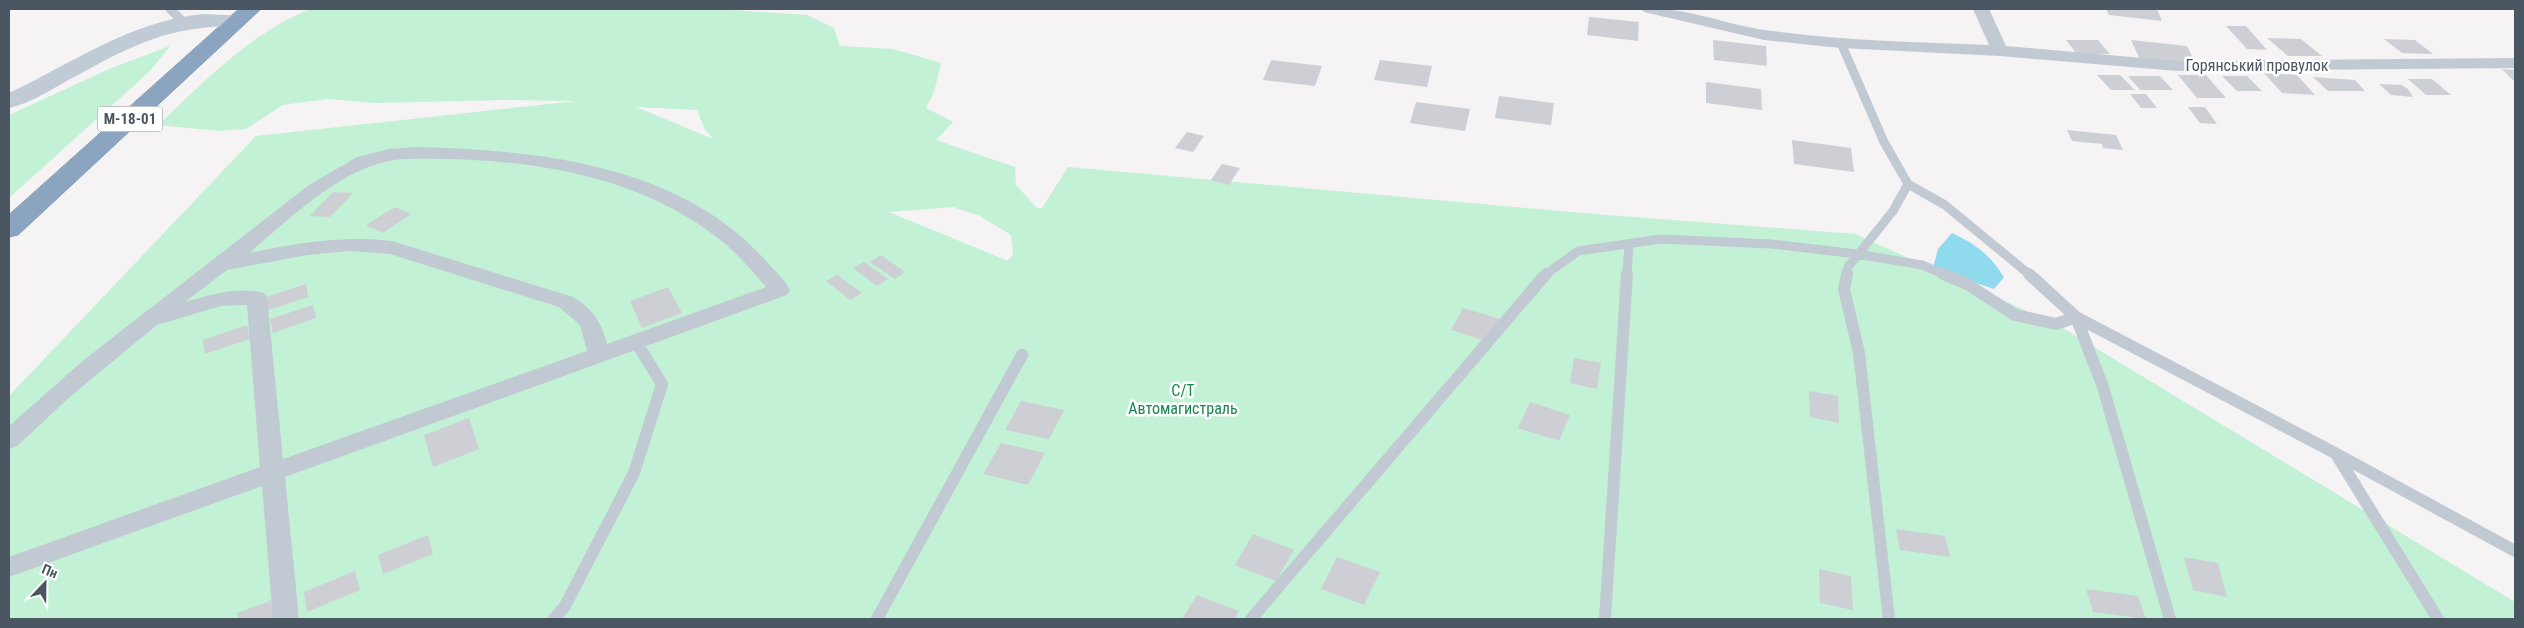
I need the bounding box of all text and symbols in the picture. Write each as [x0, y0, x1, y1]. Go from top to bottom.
street label: Горянський провулок [2185, 56, 2329, 75]
road number: М-18-01 [98, 106, 162, 132]
park label: С/Т Автомагистраль [1128, 381, 1238, 418]
north arrow [20, 558, 70, 608]
text: Пн [40, 561, 60, 581]

